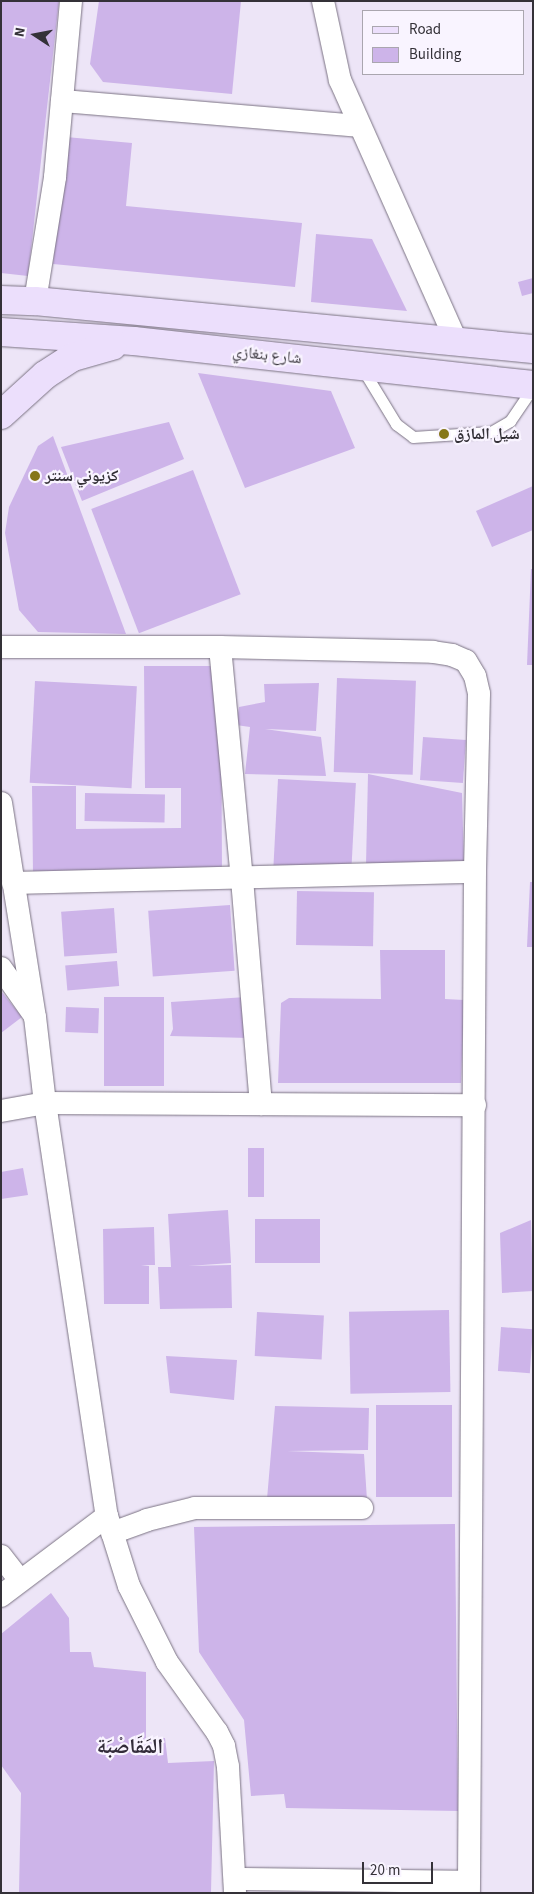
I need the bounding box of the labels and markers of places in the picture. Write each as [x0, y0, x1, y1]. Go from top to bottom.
place label: شيل المازق [454, 424, 520, 444]
marker: شيل المازق [438, 428, 450, 440]
place label: كزيوني سنتر [45, 466, 118, 486]
marker: كزيوني سنتر [29, 470, 41, 482]

